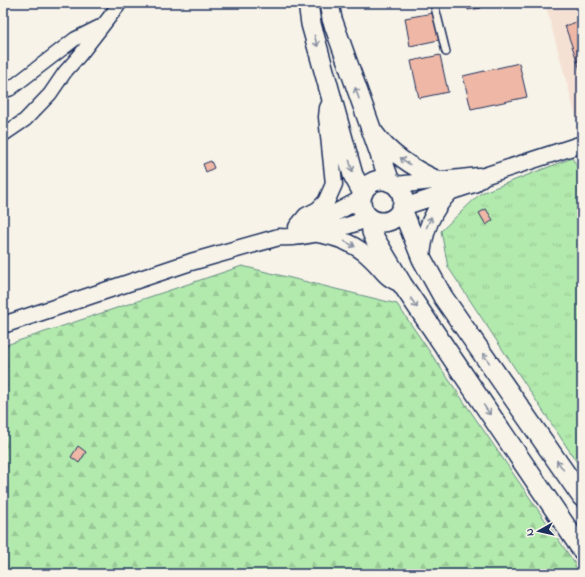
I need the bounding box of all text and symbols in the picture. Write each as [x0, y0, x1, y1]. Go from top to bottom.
one-way arrow [313, 34, 320, 47]
one-way arrow [353, 86, 360, 99]
one-way arrow [399, 157, 410, 165]
one-way arrow [348, 160, 355, 173]
one-way arrow [426, 216, 434, 228]
one-way arrow [344, 241, 356, 248]
one-way arrow [410, 297, 418, 308]
one-way arrow [482, 353, 490, 364]
one-way arrow [483, 404, 491, 415]
one-way arrow [556, 460, 564, 471]
north arrow [519, 511, 559, 551]
text: N [522, 527, 539, 537]

